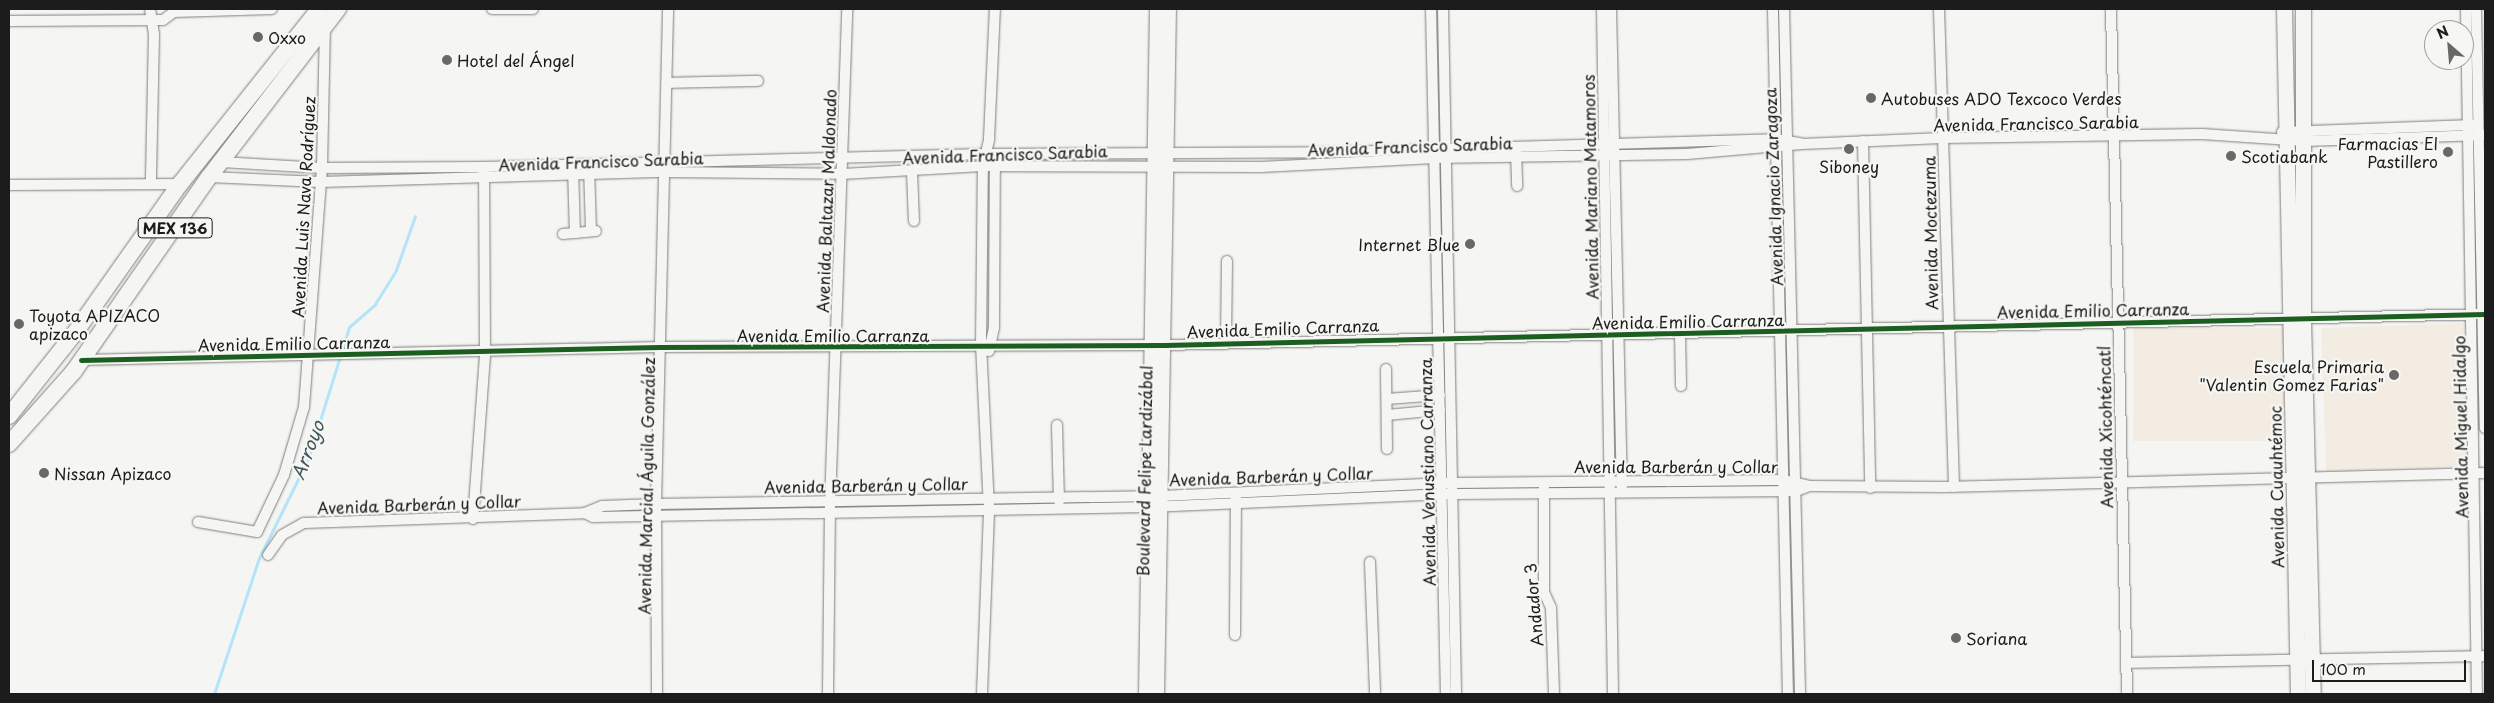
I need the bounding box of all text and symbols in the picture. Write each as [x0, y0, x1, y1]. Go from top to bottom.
north arrow [2424, 20, 2474, 70]
text: N [2433, 20, 2452, 44]
place label: Oxxo [268, 27, 306, 47]
marker: Oxxo [252, 31, 264, 43]
place label: Hotel del Ángel [457, 50, 575, 70]
marker: Hotel del Ángel [441, 54, 453, 66]
street label: Avenida Mariano Matamoros [1578, 75, 1602, 299]
street label: Avenida Ignacio Zaragoza [1760, 87, 1786, 287]
place label: Autobuses ADO Texcoco Verdes [1881, 88, 2124, 108]
street label: Avenida Baltazar Maldonado [813, 89, 839, 313]
marker: Autobuses ADO Texcoco Verdes [1865, 92, 1877, 104]
street label: Avenida Luis Nava Rodríguez [288, 96, 318, 318]
street label: Avenida Francisco Sarabia [1934, 112, 2138, 134]
street label: Avenida Francisco Sarabia [1308, 133, 1512, 159]
place label: Farmacias El Pastillero [2337, 133, 2438, 171]
street label: Avenida Francisco Sarabia [903, 141, 1107, 167]
marker: Siboney [1843, 143, 1855, 155]
place label: Scotiabank [2241, 146, 2328, 166]
marker: Farmacias El Pastillero [2442, 146, 2454, 158]
street label: Avenida Francisco Sarabia [499, 148, 703, 174]
marker: Scotiabank [2225, 150, 2237, 162]
place label: Siboney [1819, 156, 1879, 176]
street label: Avenida Moctezuma [1919, 156, 1941, 310]
road number: MEX 136 [136, 216, 214, 240]
place label: Internet Blue [1358, 234, 1460, 254]
marker: Internet Blue [1464, 238, 1476, 250]
street label: Avenida Emilio Carranza [1997, 299, 2189, 321]
place label: Toyota APIZACO apizaco [29, 305, 160, 343]
street label: Avenida Emilio Carranza [1592, 310, 1784, 332]
street label: Avenida Emilio Carranza [1187, 315, 1379, 341]
marker: Toyota APIZACO apizaco [13, 318, 25, 330]
street label: Avenida Emilio Carranza [738, 325, 928, 345]
street label: Avenida Emilio Carranza [198, 332, 390, 354]
street label: Avenida Miguel Hidalgo [2449, 336, 2471, 518]
street label: Avenida Xicohténcatl [2094, 345, 2116, 509]
place label: Escuela Primaria "Valentin Gomez Farias" [2198, 356, 2384, 394]
street label: Avenida Marcial Águila González [634, 357, 658, 615]
street label: Avenida Venustiano Carranza [1415, 358, 1439, 586]
street label: Boulevard Felipe Lardizábal [1133, 366, 1155, 576]
marker: Escuela Primaria "Valentin Gomez Farias" [2388, 369, 2400, 381]
street label: Avenida Cuauhtémoc [2265, 406, 2287, 568]
water label: Arroyo [287, 418, 329, 482]
street label: Avenida Barberán y Collar [1574, 456, 1778, 476]
place label: Nissan Apizaco [54, 463, 171, 483]
street label: Avenida Barberán y Collar [1169, 463, 1373, 489]
marker: Nissan Apizaco [38, 467, 50, 479]
street label: Avenida Barberán y Collar [764, 474, 968, 496]
street label: Avenida Barberán y Collar [317, 491, 521, 517]
street label: Andador 3 [1520, 562, 1546, 648]
place label: Soriana [1966, 628, 2027, 648]
marker: Soriana [1950, 632, 1962, 644]
scale bar [2314, 650, 2468, 682]
text: 100 m [2320, 657, 2366, 680]

